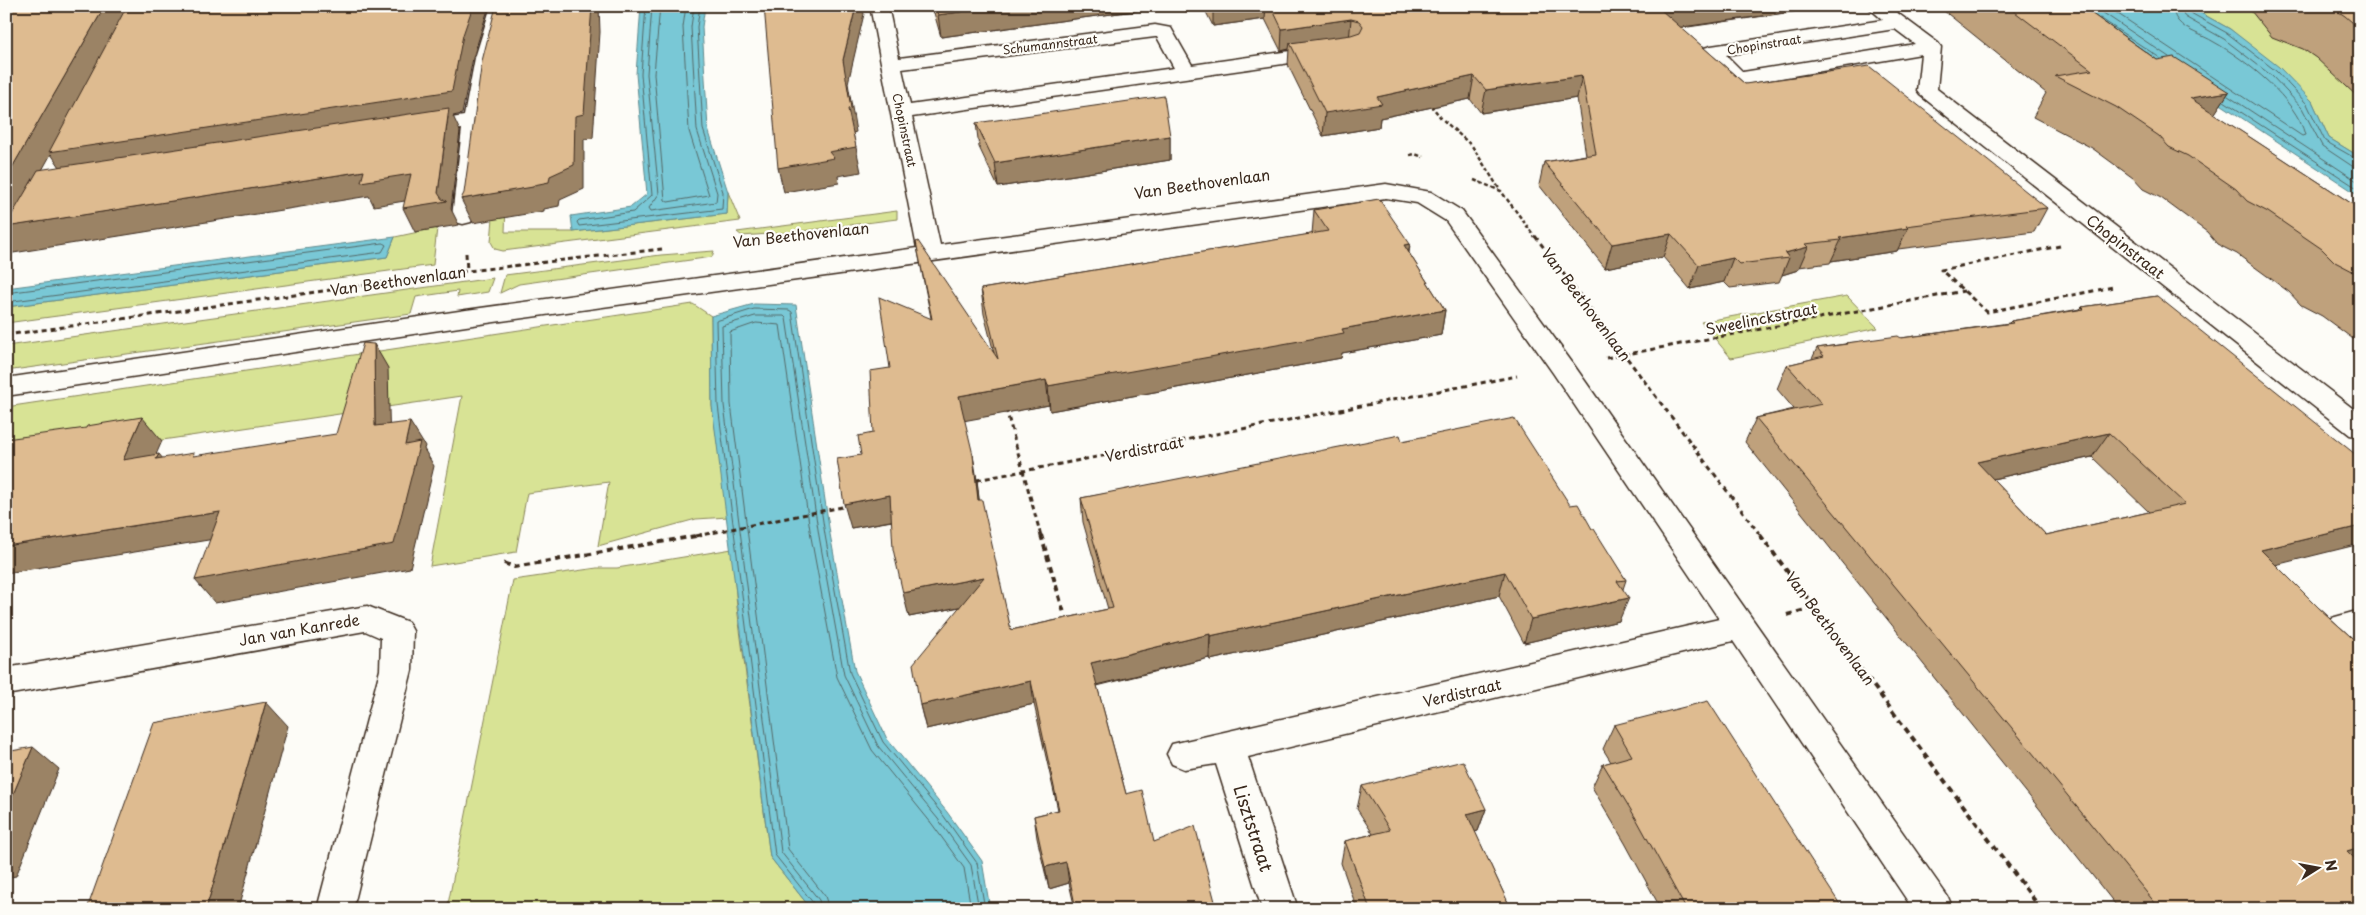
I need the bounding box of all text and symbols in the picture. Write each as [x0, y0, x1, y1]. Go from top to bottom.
street label: Schumannstraat [1001, 29, 1099, 59]
street label: Chopinstraat [1725, 29, 1803, 59]
street label: Chopinstraat [888, 91, 922, 169]
street label: Van Beethovenlaan [1133, 162, 1271, 204]
street label: Chopinstraat [2082, 208, 2170, 284]
street label: Van Beethovenlaan [732, 215, 870, 253]
street label: Van Beethovenlaan [1537, 242, 1637, 366]
street label: Van Beethovenlaan [329, 259, 467, 301]
street label: Sweelinckstraat [1703, 296, 1819, 340]
street label: Verdistraat [1103, 429, 1185, 467]
street label: Van Beethovenlaan [1781, 566, 1881, 690]
street label: Jan van Kanrede [237, 607, 361, 651]
street label: Verdistraat [1421, 672, 1503, 712]
street label: Lisztstraat [1227, 781, 1281, 875]
north arrow [2294, 842, 2344, 892]
text: N [2320, 858, 2343, 873]

